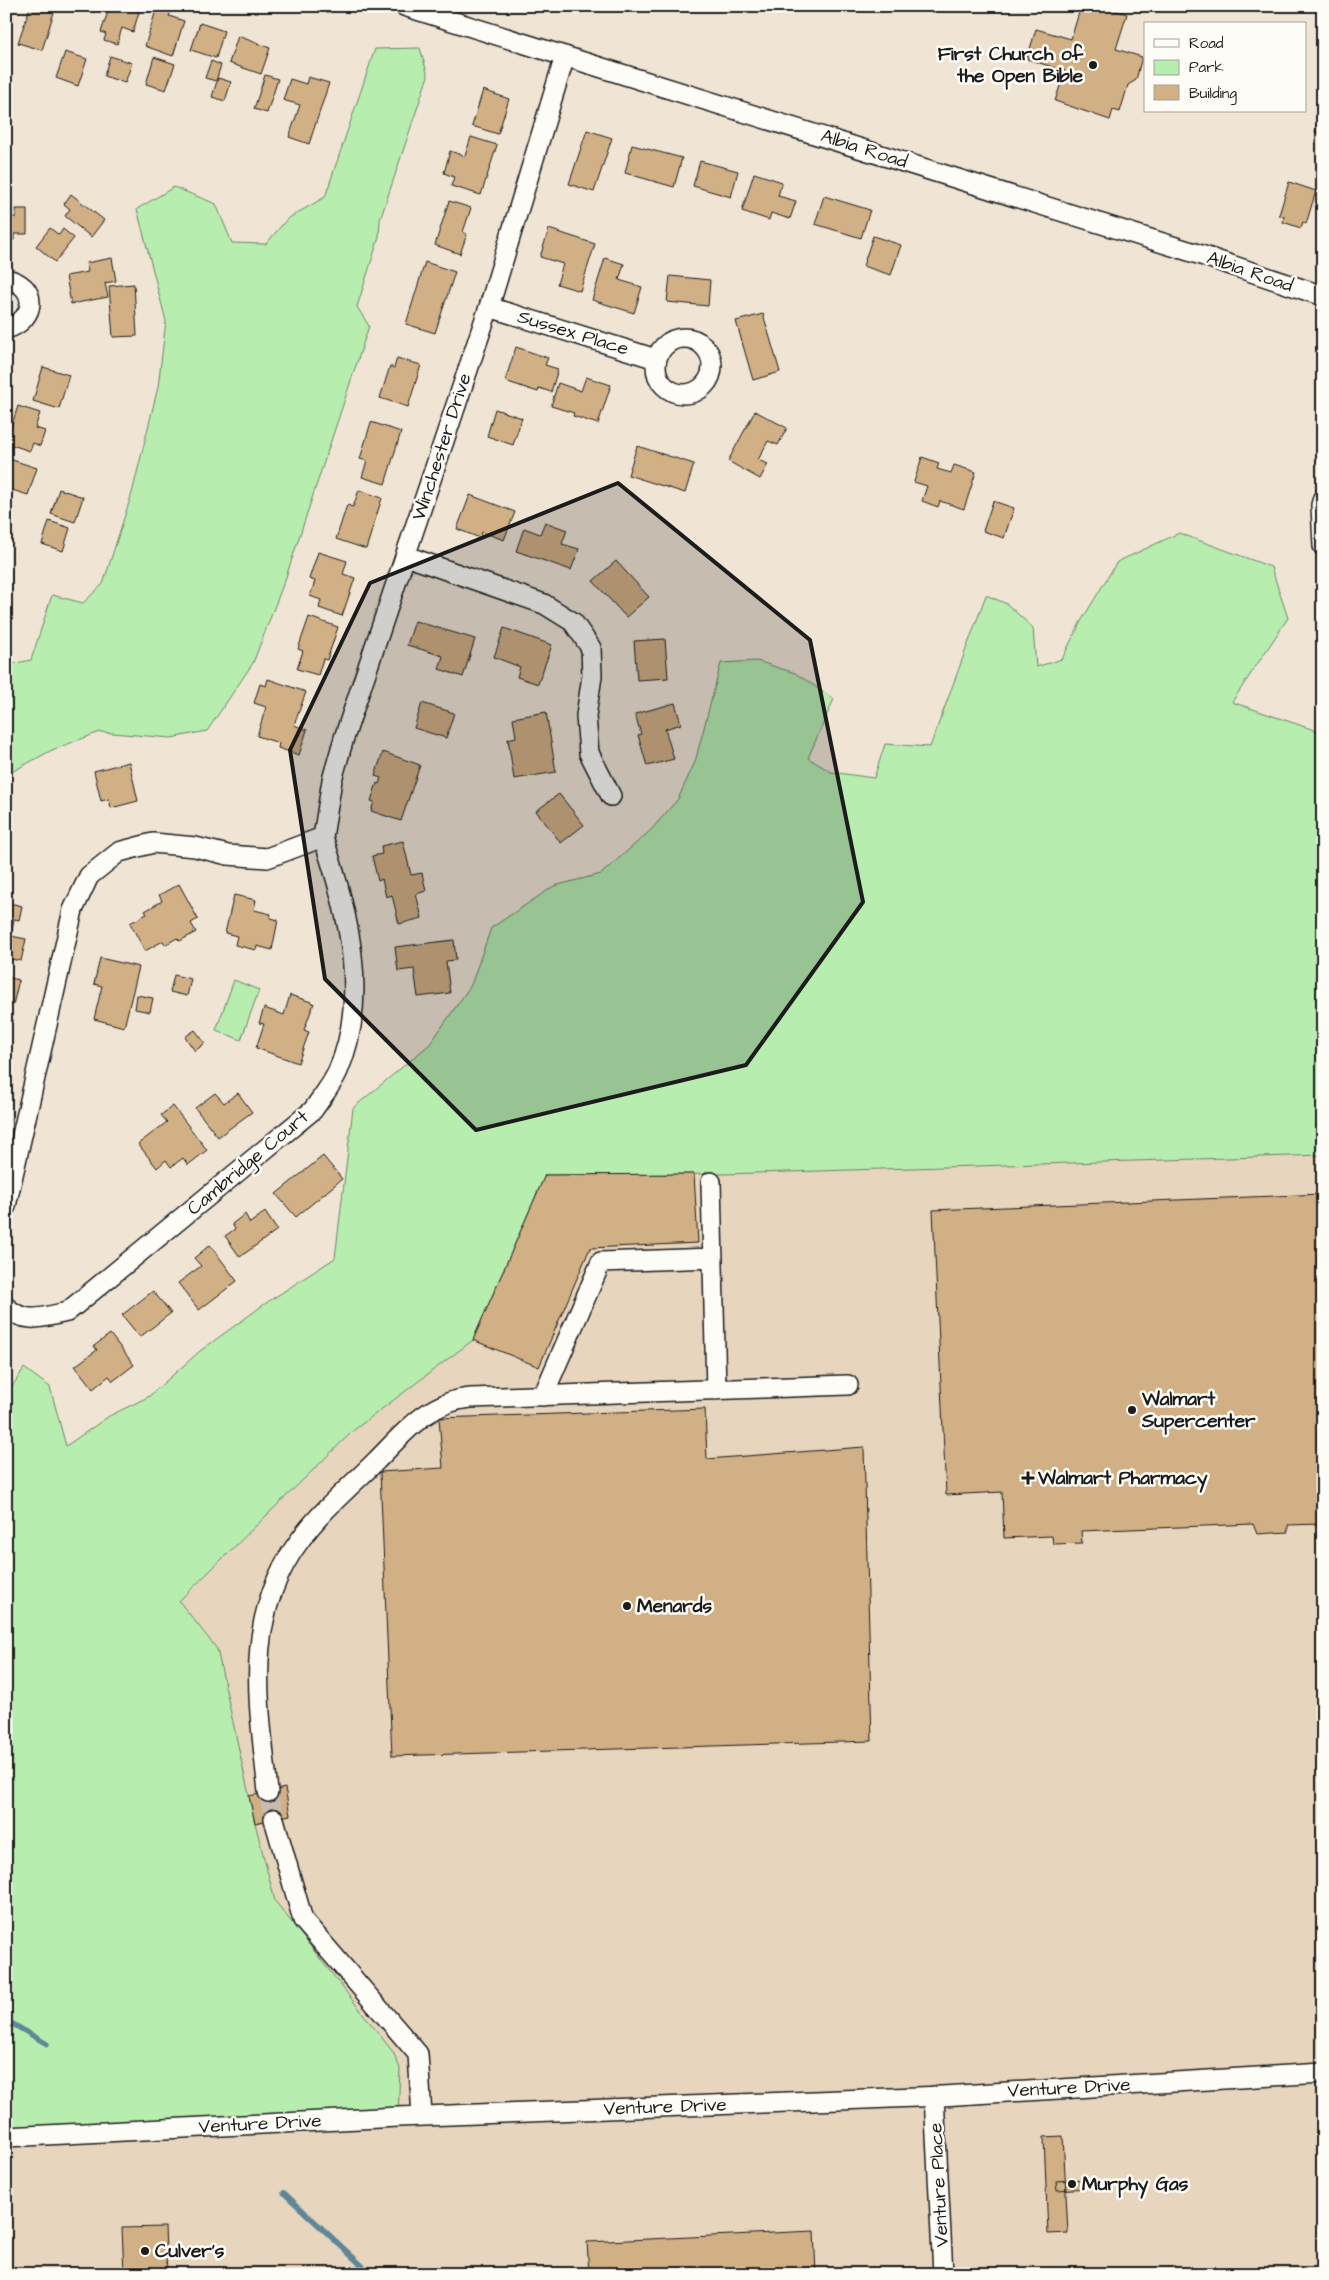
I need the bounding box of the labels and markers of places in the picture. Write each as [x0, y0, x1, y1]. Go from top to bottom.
place label: First Church of the Open Bible [938, 41, 1084, 90]
marker: First Church of the Open Bible [1087, 59, 1099, 71]
place label: Walmart Supercenter [1141, 1386, 1256, 1435]
marker: Walmart Supercenter [1126, 1404, 1138, 1416]
place label: Walmart Pharmacy [1037, 1465, 1208, 1493]
marker: Walmart Pharmacy [1022, 1472, 1034, 1484]
place label: Menards [637, 1593, 712, 1620]
marker: Menards [621, 1600, 633, 1612]
place label: Murphy Gas [1082, 2171, 1189, 2199]
marker: Murphy Gas [1066, 2178, 1078, 2190]
place label: Culver's [155, 2238, 225, 2265]
marker: Culver's [139, 2245, 151, 2257]

